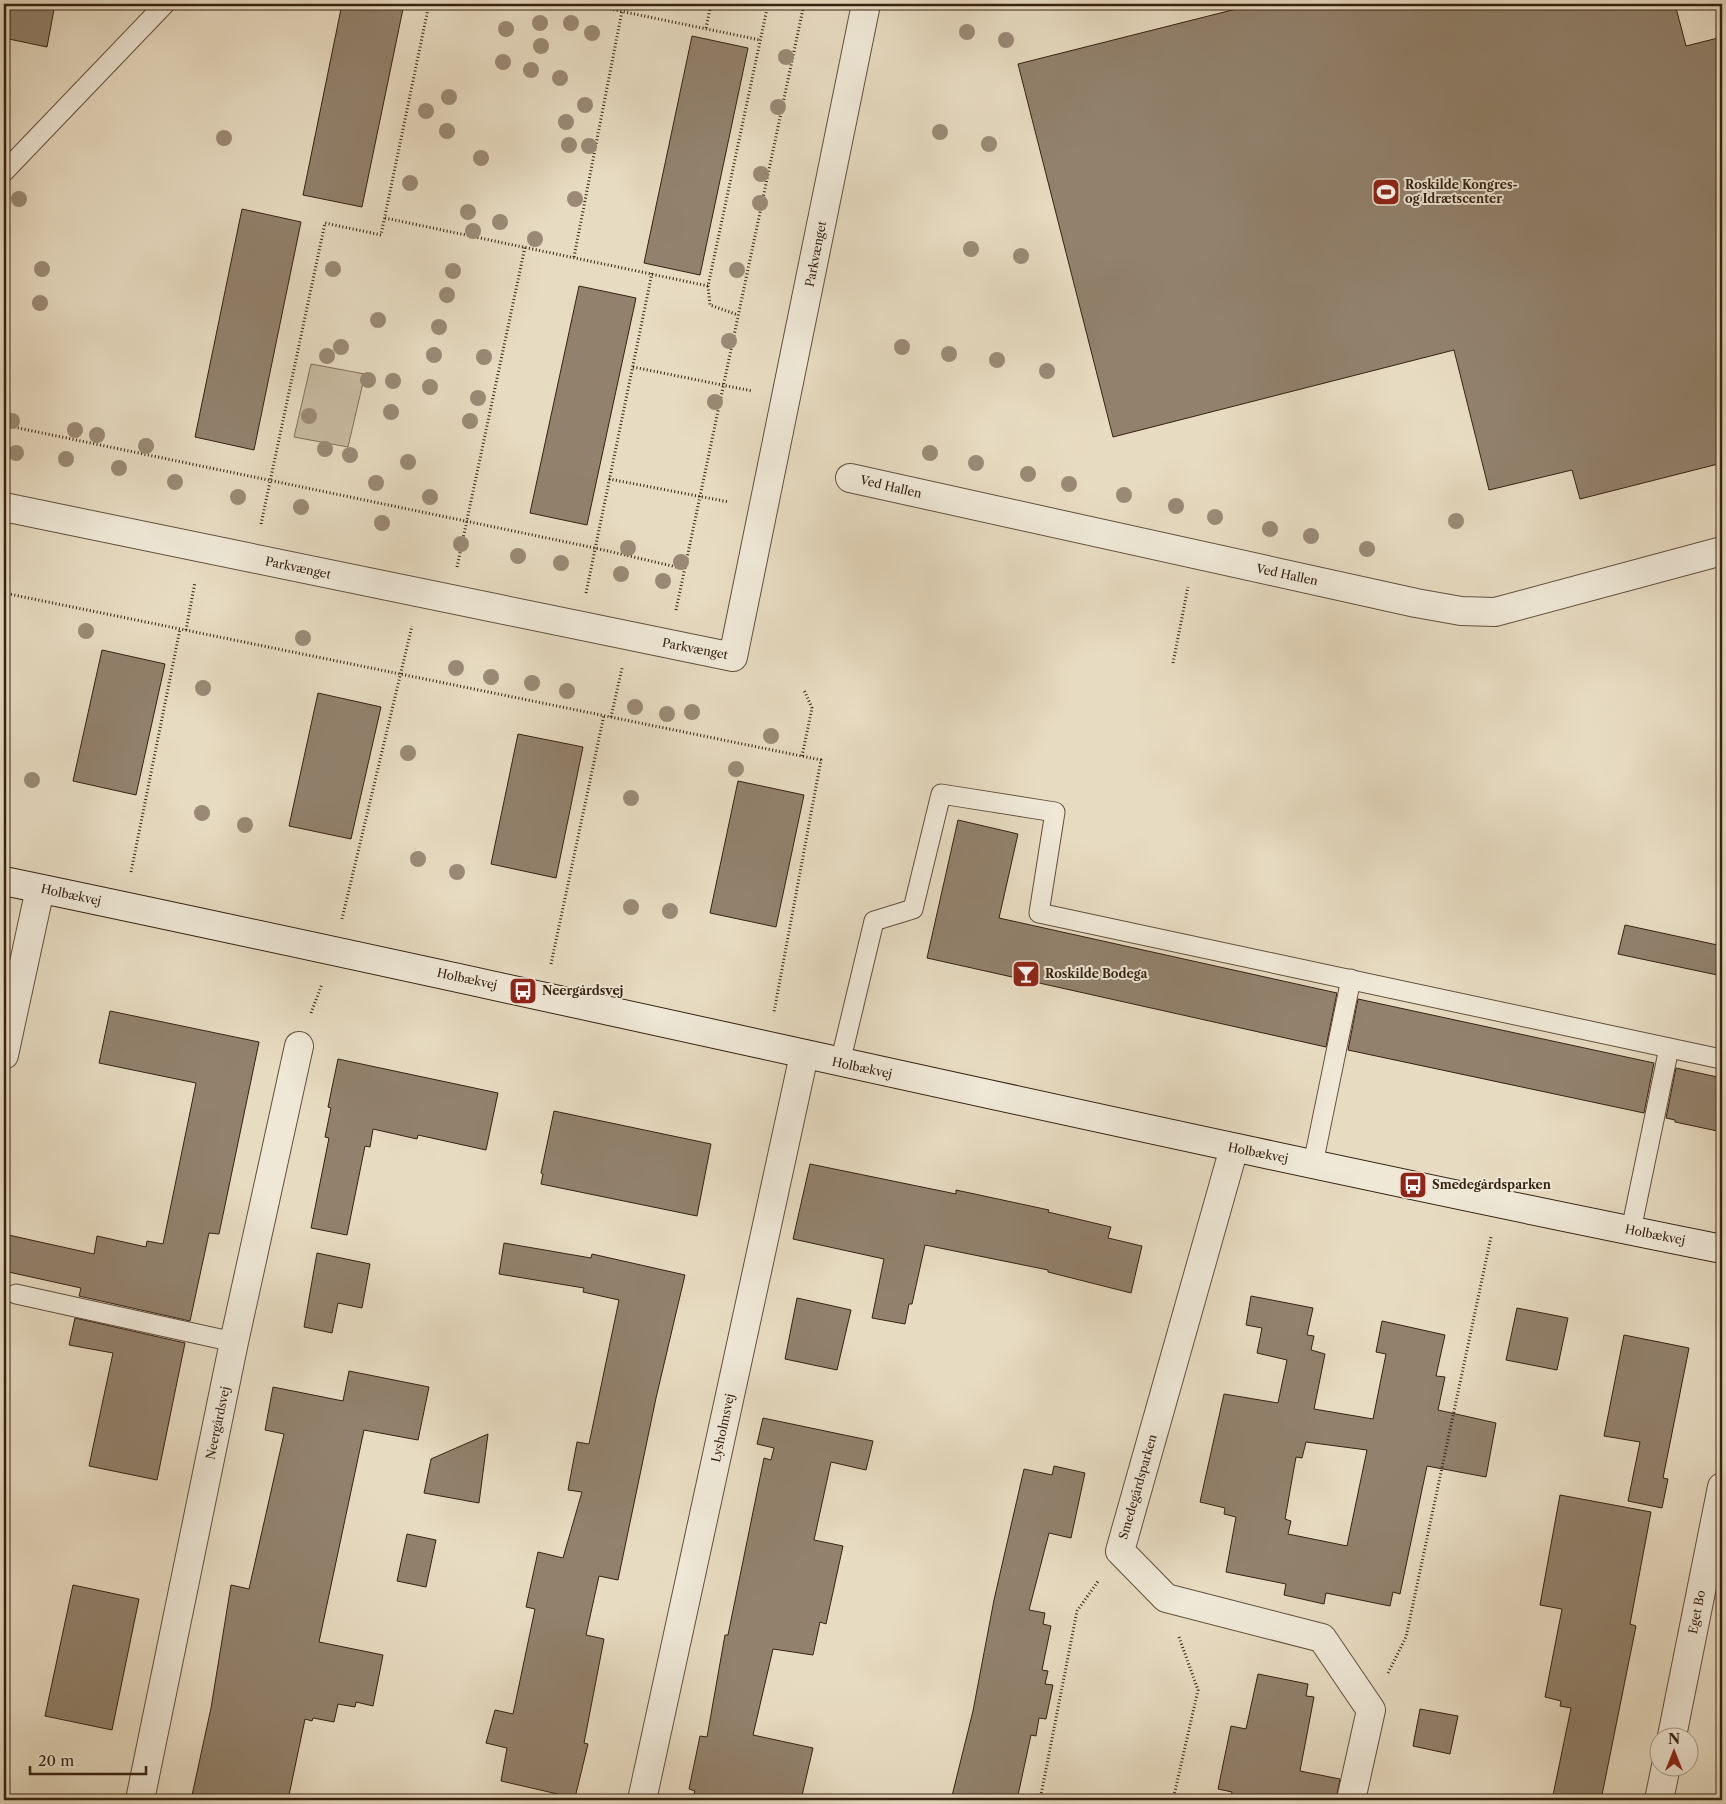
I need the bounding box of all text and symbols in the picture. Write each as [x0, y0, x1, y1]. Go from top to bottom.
sports icon: Roskilde Kongres- og Idrætscenter [1371, 177, 1401, 207]
place label: Roskilde Kongres- og Idrætscenter [1405, 177, 1518, 206]
street label: Parkvænget [802, 219, 829, 288]
street label: Ved Hallen [858, 472, 924, 501]
street label: Parkvænget [264, 553, 333, 582]
street label: Ved Hallen [1254, 560, 1320, 588]
street label: Parkvænget [661, 635, 730, 662]
street label: Holbækvej [40, 881, 103, 908]
bar icon: Roskilde Bodega [1011, 959, 1041, 989]
street label: Holbækvej [436, 965, 499, 992]
place label: Roskilde Bodega [1045, 966, 1149, 981]
bus stop icon: Neergårdsvej [508, 976, 538, 1006]
place label: Neergårdsvej [542, 983, 624, 998]
street label: Holbækvej [831, 1054, 894, 1081]
street label: Holbækvej [1227, 1139, 1290, 1166]
bus stop icon: Smedegårdsparken [1398, 1170, 1428, 1200]
place label: Smedegårdsparken [1432, 1177, 1552, 1192]
street label: Holbækvej [1624, 1221, 1687, 1248]
street label: Neergårdsvej [202, 1385, 233, 1461]
street label: Lysholmsvej [708, 1392, 737, 1464]
street label: Smedegårdsparken [1115, 1432, 1160, 1541]
street label: Eget Bo [1685, 1589, 1708, 1635]
north arrow [1648, 1726, 1698, 1776]
text: N [1668, 1730, 1680, 1748]
scale bar [30, 1744, 146, 1776]
text: 20 m [38, 1751, 74, 1770]

